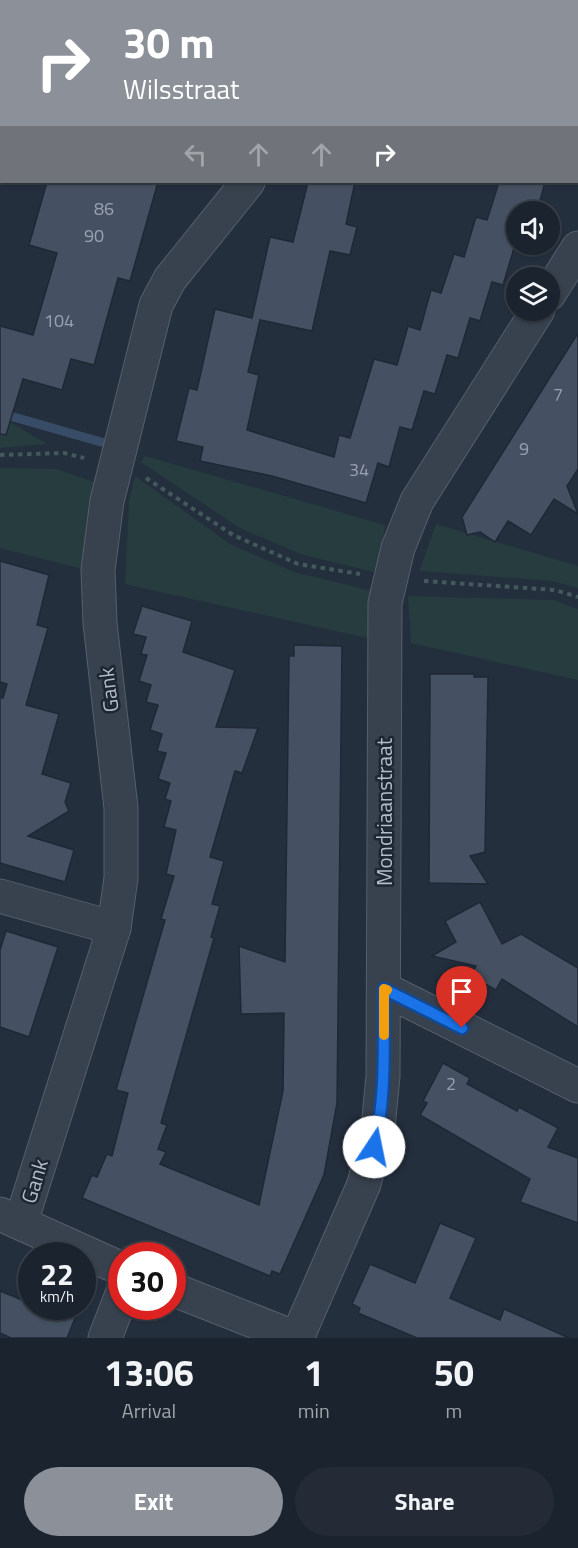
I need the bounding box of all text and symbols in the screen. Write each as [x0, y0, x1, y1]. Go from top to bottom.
text: 30 m [123, 10, 215, 74]
icon: right [24, 24, 102, 102]
text: Wilsstraat [123, 68, 240, 109]
icon: left [179, 138, 212, 171]
icon: ahead [242, 138, 275, 171]
icon: ahead [305, 138, 338, 171]
icon: right [368, 138, 401, 171]
house number: 86 [94, 195, 114, 222]
map controls [506, 201, 560, 321]
button: sound [506, 201, 560, 255]
house number: 90 [84, 222, 104, 249]
button: layers [506, 267, 560, 321]
house number: 104 [44, 307, 74, 334]
house number: 7 [553, 381, 563, 408]
house number: 9 [519, 435, 529, 462]
house number: 34 [349, 456, 369, 483]
street label: Gank [89, 666, 127, 714]
street label: Mondriaanstraat [368, 737, 400, 886]
pin [436, 966, 487, 1028]
icon: arrive [445, 975, 478, 1008]
house number: 2 [446, 1070, 456, 1097]
position arrow [342, 1115, 406, 1179]
street label: Gank [12, 1155, 56, 1207]
speed limit sign: 30 [108, 1242, 186, 1320]
text: 22 [40, 1251, 74, 1297]
text: km/h [40, 1285, 74, 1308]
text: 13:06 [104, 1345, 194, 1400]
text: 1 [304, 1345, 324, 1400]
text: 50 [434, 1345, 474, 1400]
text: Arrival [122, 1395, 176, 1426]
text: min [298, 1395, 330, 1426]
text: m [445, 1395, 462, 1426]
button: Exit [24, 1467, 283, 1536]
button: Share [295, 1467, 554, 1536]

